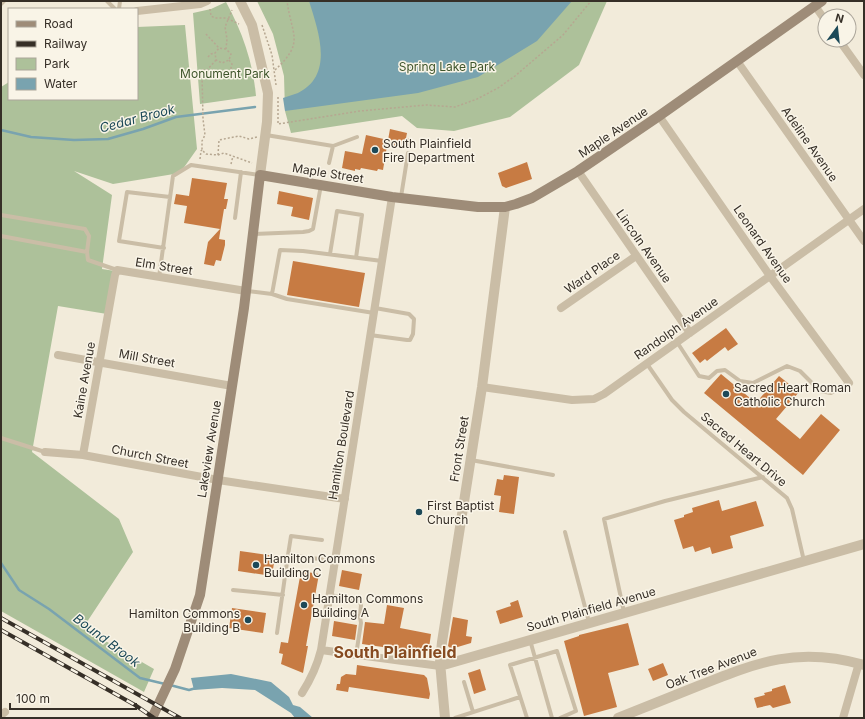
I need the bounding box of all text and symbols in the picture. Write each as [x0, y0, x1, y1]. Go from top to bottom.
legend [8, 8, 138, 100]
north arrow [817, 8, 857, 48]
text: N [834, 10, 845, 26]
text: Road [44, 16, 73, 31]
text: Railway [44, 36, 88, 51]
text: Park [44, 56, 70, 71]
park label: Spring Lake Park [399, 59, 496, 74]
park label: Monument Park [180, 66, 270, 81]
text: Water [44, 76, 78, 91]
water label: Cedar Brook [98, 100, 177, 136]
street label: Maple Avenue [575, 103, 651, 161]
street label: Adeline Avenue [779, 104, 841, 184]
place label: South Plainfield Fire Department [383, 136, 475, 165]
marker: South Plainfield Fire Department [370, 145, 380, 155]
street label: Maple Street [291, 160, 365, 186]
street label: Leonard Avenue [730, 202, 796, 286]
street label: Lincoln Avenue [613, 206, 675, 286]
street label: Ward Place [561, 247, 623, 297]
street label: Elm Street [134, 254, 194, 278]
street label: Randolph Avenue [631, 293, 721, 363]
street label: Kaine Avenue [70, 341, 98, 419]
street label: Mill Street [118, 346, 176, 370]
place label: Sacred Heart Roman Catholic Church [734, 380, 851, 409]
street label: Hamilton Boulevard [325, 389, 357, 501]
marker: Sacred Heart Roman Catholic Church [721, 389, 731, 399]
street label: Lakeview Avenue [194, 399, 224, 499]
street label: Sacred Heart Drive [698, 409, 790, 489]
street label: Front Street [446, 415, 472, 483]
street label: Church Street [110, 441, 190, 471]
place label: First Baptist Church [427, 498, 494, 527]
marker: First Baptist Church [414, 507, 424, 517]
place label: Hamilton Commons Building C [264, 551, 375, 580]
marker: Hamilton Commons Building C [251, 560, 261, 570]
street label: South Plainfield Avenue [525, 583, 657, 635]
place label: Hamilton Commons Building A [312, 591, 423, 620]
marker: Hamilton Commons Building A [299, 600, 309, 610]
place label: Hamilton Commons Building B [129, 606, 240, 635]
water label: Bound Brook [71, 610, 144, 671]
marker: Hamilton Commons Building B [243, 615, 253, 625]
district label: South Plainfield [334, 642, 456, 662]
street label: Oak Tree Avenue [663, 644, 759, 692]
scale bar [10, 685, 136, 711]
text: 100 m [16, 691, 50, 706]

